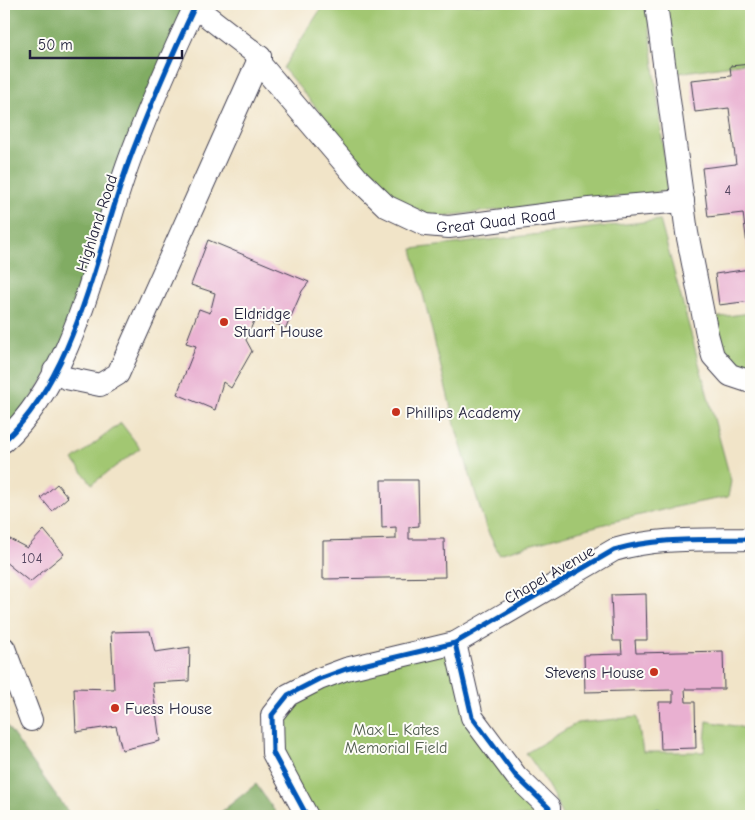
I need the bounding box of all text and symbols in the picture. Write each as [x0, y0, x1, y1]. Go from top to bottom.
scale bar [30, 28, 182, 60]
text: 50 m [38, 36, 73, 54]
street label: Highland Road [73, 172, 121, 274]
house number: 4 [725, 182, 732, 199]
street label: Great Quad Road [435, 205, 557, 237]
place label: Eldridge Stuart House [234, 305, 323, 341]
marker: Eldridge Stuart House [218, 316, 230, 328]
place label: Phillips Academy [406, 404, 521, 422]
marker: Phillips Academy [390, 406, 402, 418]
street label: Chapel Avenue [501, 542, 598, 608]
house number: 104 [22, 550, 43, 567]
place label: Stevens House [545, 664, 644, 682]
marker: Stevens House [648, 666, 660, 678]
place label: Fuess House [125, 700, 212, 718]
marker: Fuess House [109, 702, 121, 714]
park label: Max L. Kates Memorial Field [344, 721, 448, 757]

